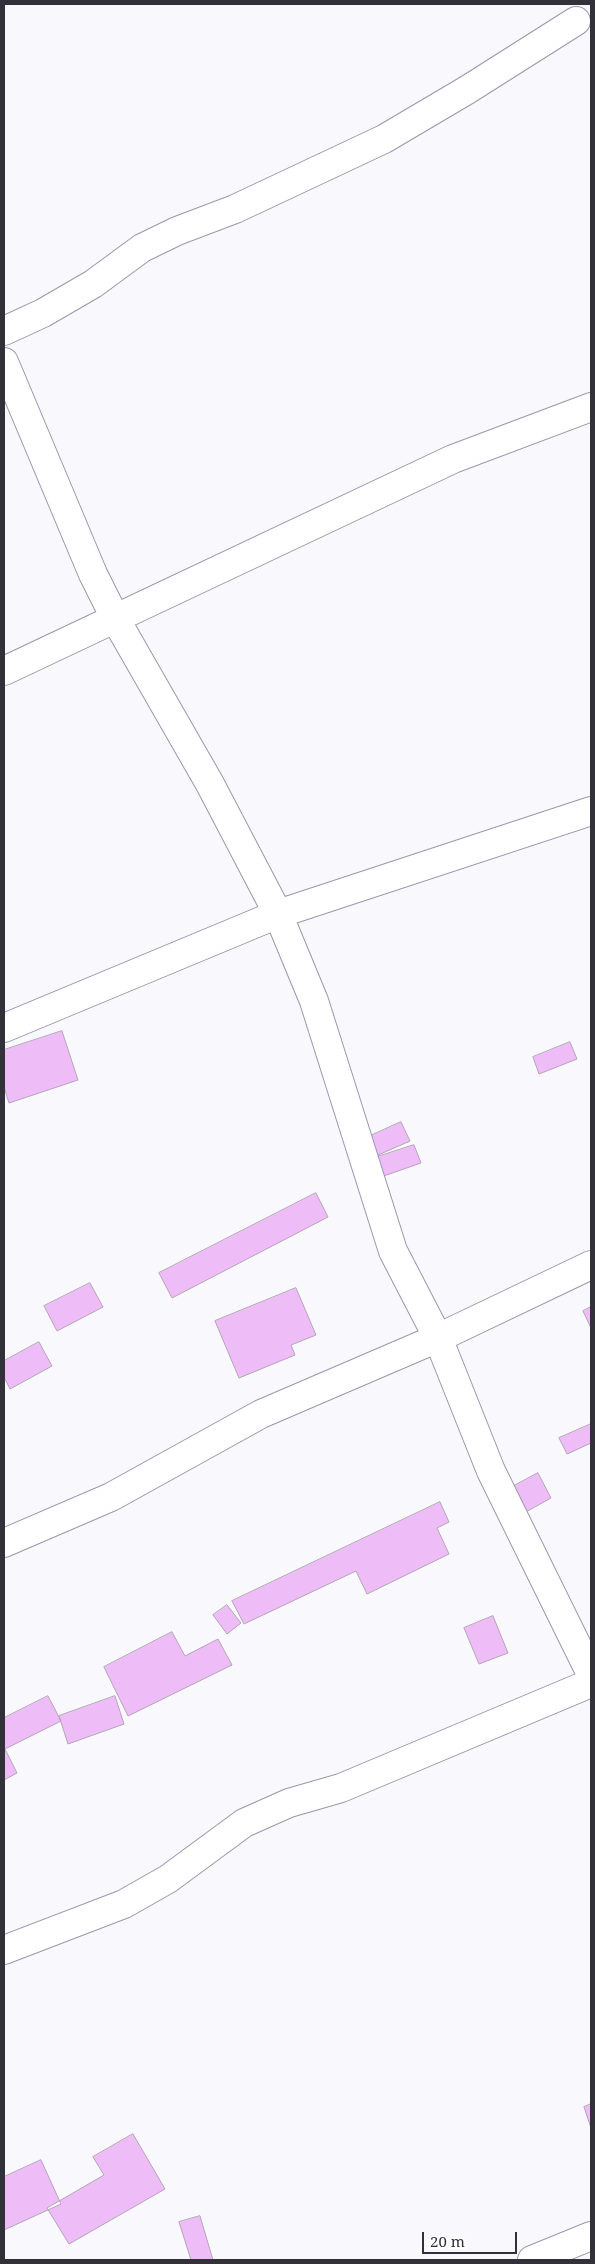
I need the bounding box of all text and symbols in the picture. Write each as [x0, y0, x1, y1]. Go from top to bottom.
scale bar [425, 2222, 520, 2254]
text: 20 m [430, 2231, 465, 2251]

